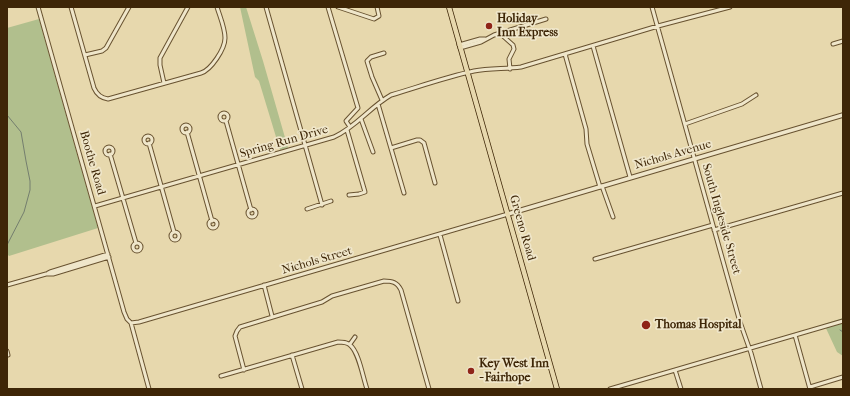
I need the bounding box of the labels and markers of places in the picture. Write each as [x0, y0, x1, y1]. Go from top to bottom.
place label: Holiday Inn Express [497, 12, 558, 40]
marker: Holiday Inn Express [484, 21, 494, 31]
place label: Thomas Hospital [655, 318, 742, 332]
marker: Thomas Hospital [640, 319, 652, 331]
place label: Key West Inn - Fairhope [479, 357, 549, 385]
marker: Key West Inn - Fairhope [466, 366, 476, 376]

